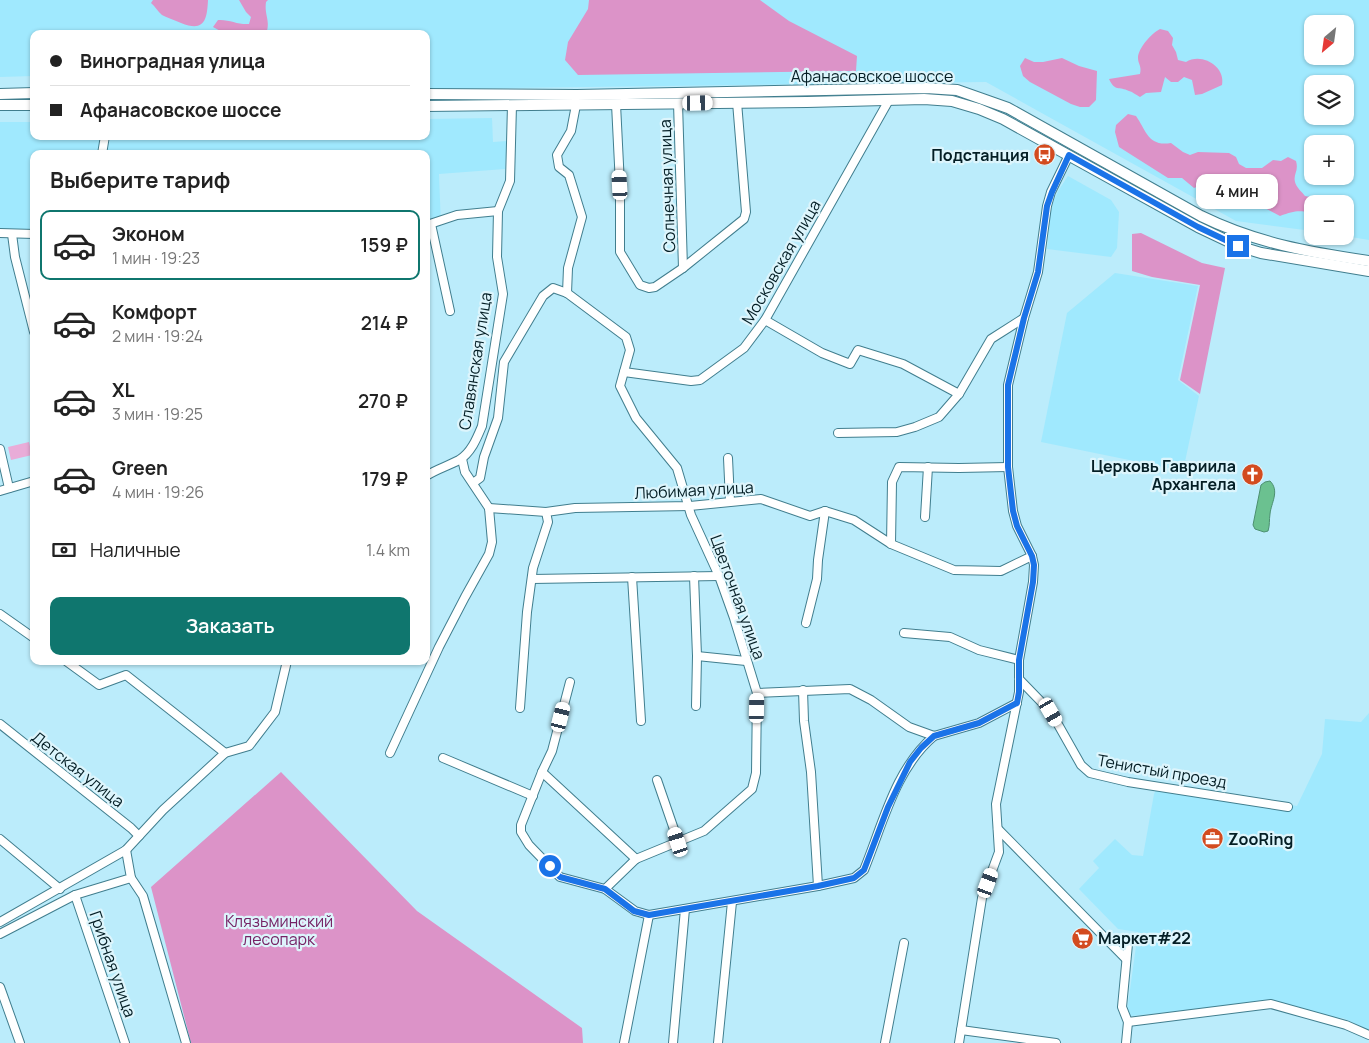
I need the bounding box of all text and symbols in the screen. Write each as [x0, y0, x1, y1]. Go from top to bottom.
north arrow [1304, 15, 1354, 65]
map controls [1304, 15, 1354, 245]
text: Виноградная улица [80, 48, 265, 74]
street label: Афанасовское шоссе [791, 65, 953, 87]
button: layers [1304, 75, 1354, 125]
car [682, 95, 713, 111]
text: Афанасовское шоссе [80, 97, 282, 123]
street label: Солнечная улица [654, 119, 680, 253]
button: + [1304, 135, 1354, 185]
bus stop icon: Подстанция [1033, 143, 1057, 167]
place label: Подстанция [931, 144, 1029, 166]
text: Выберите тариф [50, 165, 230, 195]
car [611, 170, 628, 200]
callout: 4 мин [1197, 174, 1279, 208]
text: 4 мин [1215, 180, 1259, 202]
button: − [1304, 195, 1354, 245]
street label: Московская улица [736, 196, 826, 328]
text: Эконом [112, 221, 185, 247]
icon: car [52, 223, 97, 268]
text: 159 ₽ [360, 232, 408, 258]
route end [1227, 235, 1249, 257]
text: 1 мин · 19:23 [112, 247, 200, 269]
street label: Славянская улица [453, 290, 497, 432]
text: Комфорт [112, 299, 197, 325]
icon: car [52, 301, 97, 346]
text: 214 ₽ [361, 310, 408, 336]
text: 2 мин · 19:24 [112, 325, 203, 347]
text: XL [112, 377, 135, 403]
icon: car [52, 379, 97, 424]
text: 270 ₽ [358, 388, 408, 414]
text: 3 мин · 19:25 [112, 403, 203, 425]
text: Green [112, 455, 168, 481]
place label: Церковь Гавриила Архангела [1091, 455, 1236, 495]
icon: car [52, 457, 97, 502]
church icon: Церковь Гавриила Архангела [1240, 463, 1264, 487]
text: 179 ₽ [362, 466, 408, 492]
street label: Любимая улица [634, 476, 754, 504]
text: 4 мин · 19:26 [112, 481, 204, 503]
street label: Цветочная улица [705, 532, 771, 662]
icon: cash [50, 536, 78, 564]
text: Наличные [90, 537, 181, 563]
text: 1.4 km [366, 539, 410, 561]
button: Заказать [50, 597, 410, 655]
car [749, 693, 764, 723]
car [1037, 695, 1064, 729]
car [550, 701, 571, 733]
street label: Детская улица [27, 726, 129, 812]
street label: Тенистый проезд [1096, 749, 1229, 793]
car [666, 825, 689, 859]
office icon: ZooRing [1200, 827, 1224, 851]
place label: ZooRing [1228, 828, 1293, 850]
route start [539, 855, 561, 877]
car [975, 866, 1000, 900]
street label: Грибная улица [85, 908, 141, 1020]
park label: Клязьминский лесопарк [225, 910, 333, 950]
supermarket icon: Маркет#22 [1070, 926, 1094, 950]
place label: Маркет#22 [1098, 927, 1191, 949]

